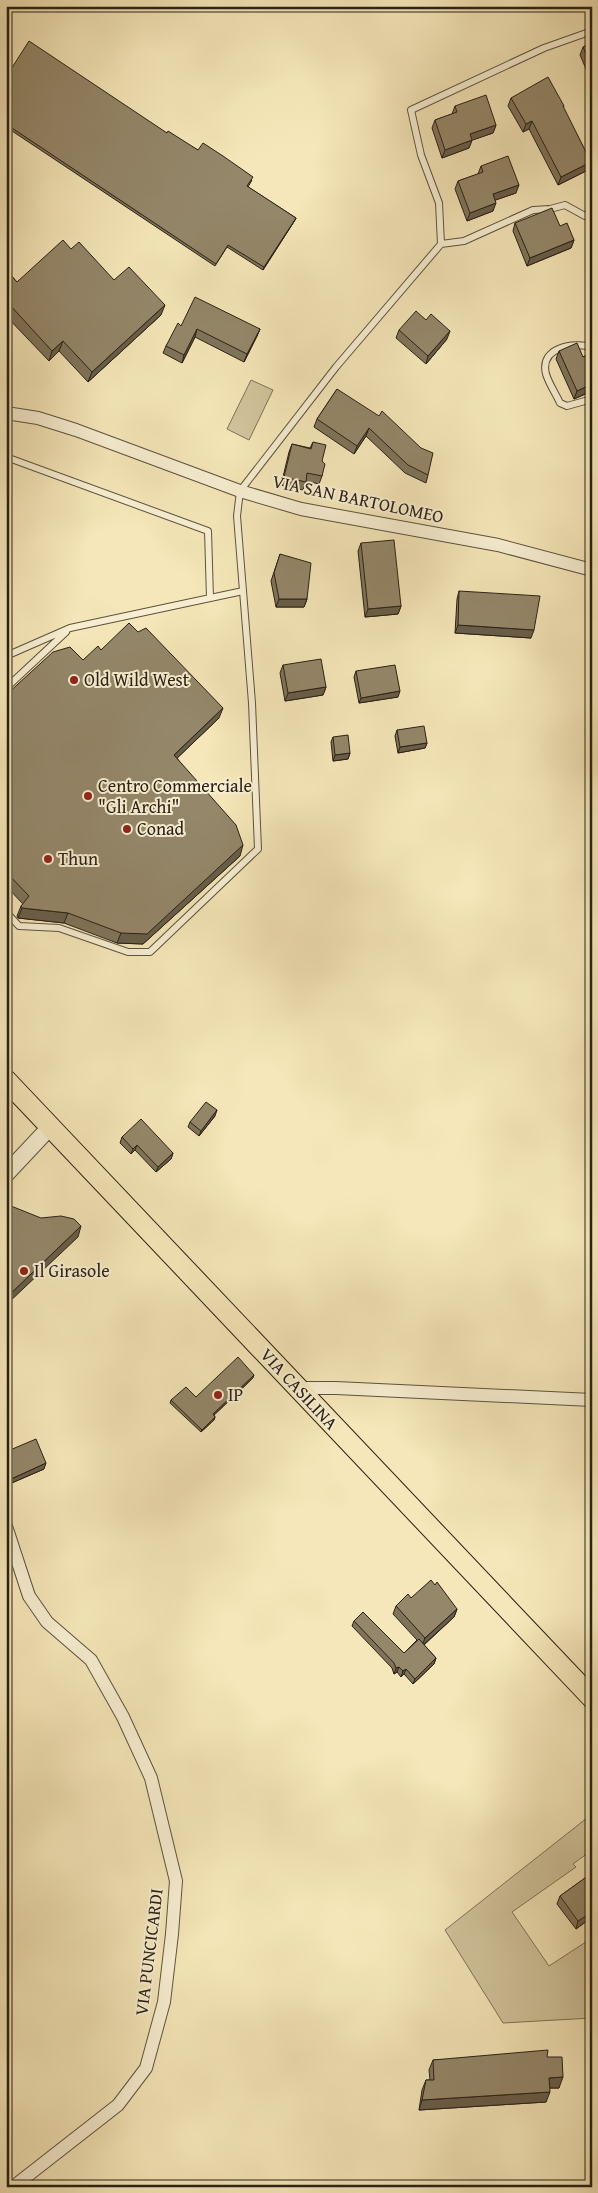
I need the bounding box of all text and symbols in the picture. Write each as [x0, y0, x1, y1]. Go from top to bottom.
street label: VIA SAN BARTOLOMEO [270, 467, 446, 530]
place label: Old Wild West [84, 666, 190, 693]
marker: Old Wild West [68, 674, 80, 686]
place label: Centro Commerciale "Gli Archi" [98, 772, 252, 820]
marker: Centro Commerciale "Gli Archi" [82, 790, 94, 802]
place label: Conad [137, 815, 185, 842]
marker: Conad [121, 823, 133, 835]
place label: Thun [58, 845, 98, 872]
marker: Thun [42, 853, 54, 865]
place label: Il Girasole [34, 1257, 110, 1284]
marker: Il Girasole [18, 1265, 30, 1277]
street label: VIA CASILINA [254, 1342, 345, 1436]
place label: IP [228, 1381, 243, 1408]
marker: IP [212, 1389, 224, 1401]
street label: VIA PUNCICARDI [127, 1887, 170, 2017]

